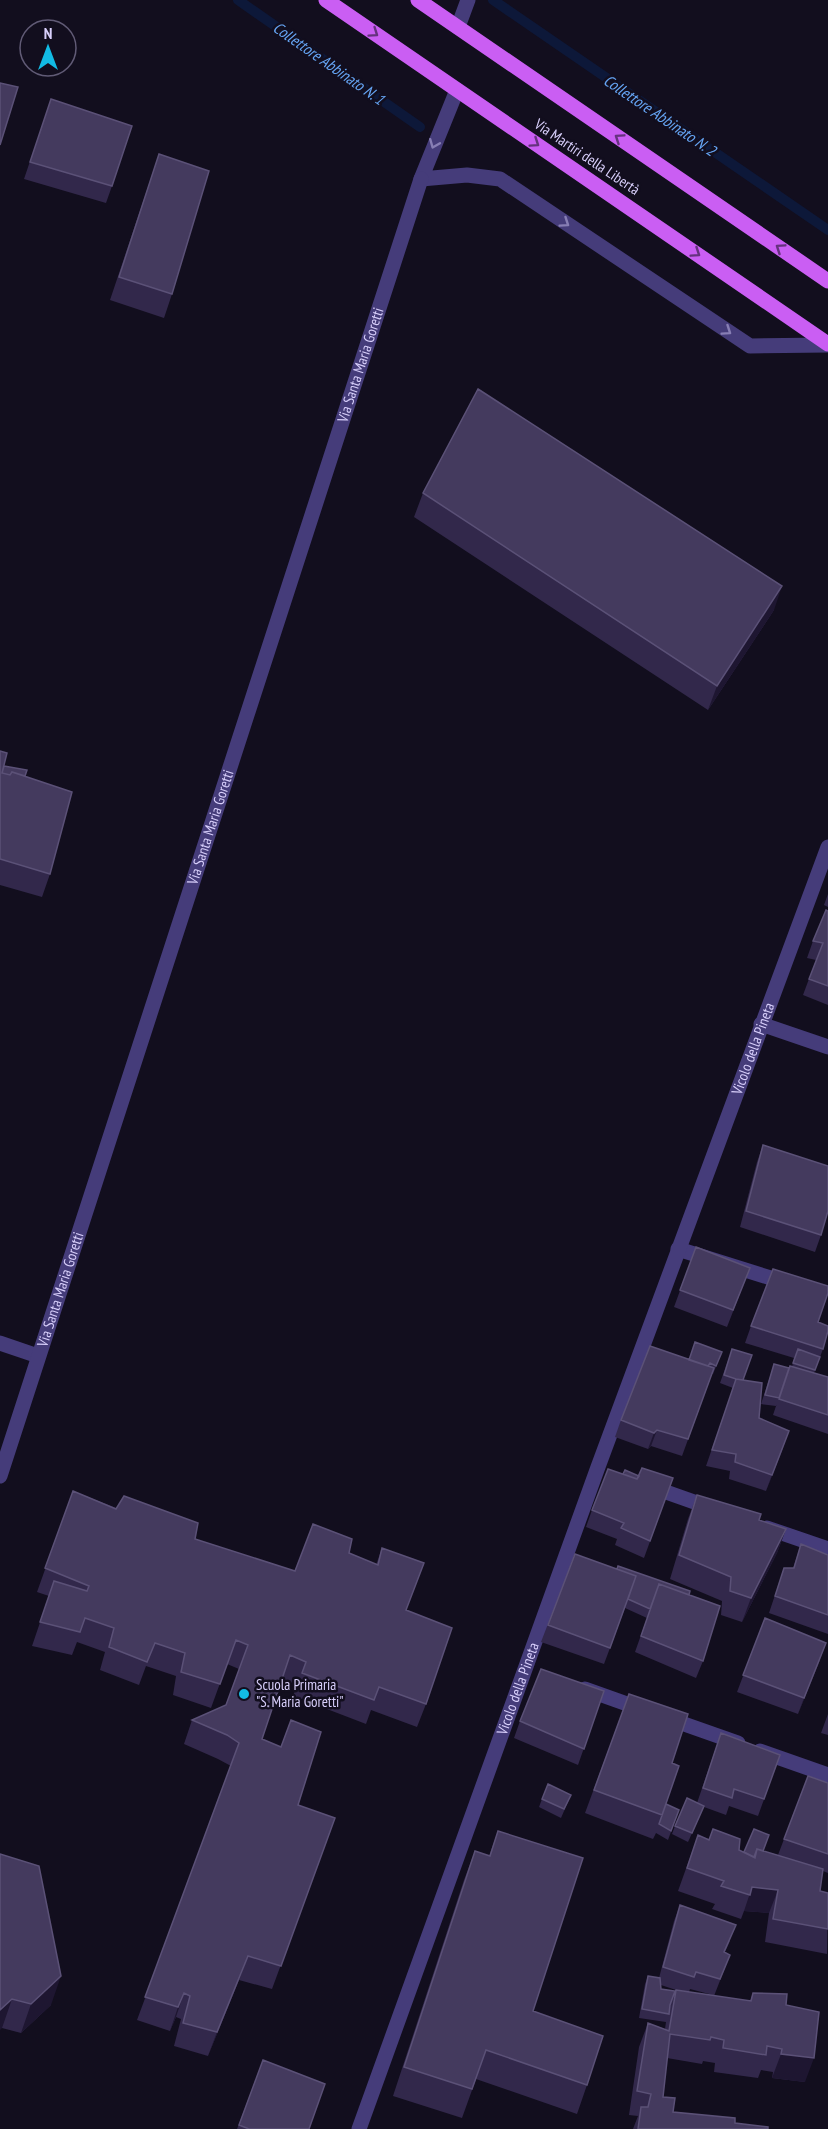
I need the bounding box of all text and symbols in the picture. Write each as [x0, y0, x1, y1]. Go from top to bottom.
water label: Collettore Abbinato N. 1 [269, 17, 389, 109]
north arrow [18, 18, 78, 78]
text: N [44, 23, 52, 43]
one-way arrow [367, 26, 378, 37]
water label: Collettore Abbinato N. 2 [600, 70, 722, 161]
street label: Via Martiri della Libertà [530, 114, 644, 199]
one-way arrow [615, 134, 626, 145]
one-way arrow [528, 136, 539, 147]
one-way arrow [429, 138, 441, 149]
one-way arrow [558, 216, 569, 227]
one-way arrow [775, 244, 786, 255]
one-way arrow [689, 246, 700, 257]
street label: Via Santa Maria Goretti [332, 305, 388, 426]
one-way arrow [720, 324, 731, 335]
street label: Via Santa Maria Goretti [182, 767, 238, 888]
street label: Vicolo della Pineta [727, 1000, 778, 1098]
street label: Via Santa Maria Goretti [32, 1230, 88, 1350]
street label: Vicolo della Pineta [492, 1640, 543, 1738]
place label: Scuola Primaria "S. Maria Goretti" [256, 1675, 344, 1711]
marker: Scuola Primaria "S. Maria Goretti" [237, 1687, 251, 1701]

